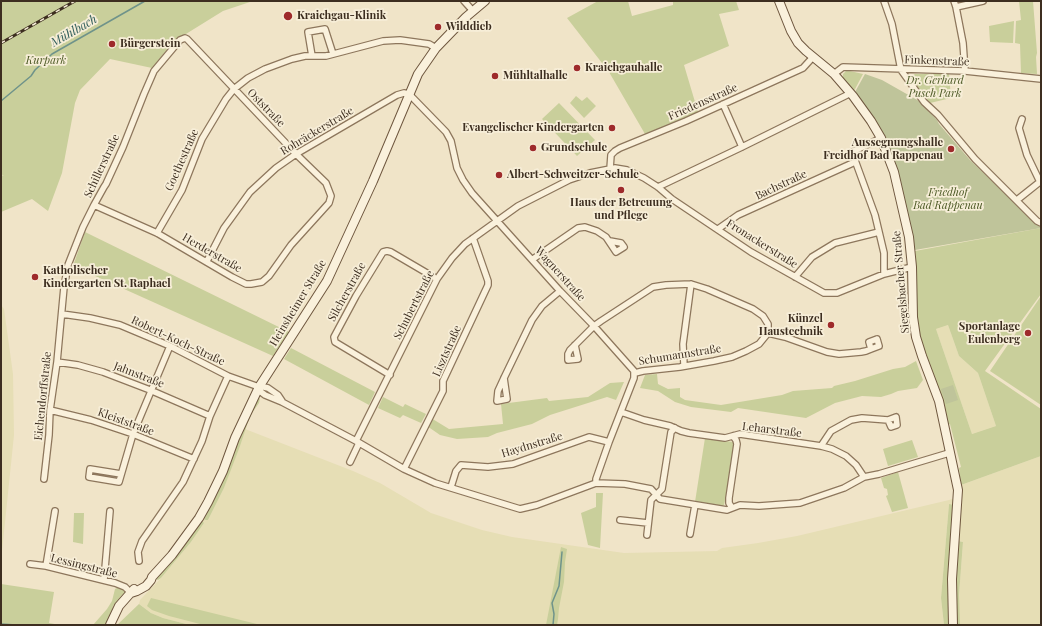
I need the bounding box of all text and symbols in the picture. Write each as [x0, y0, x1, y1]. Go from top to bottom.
place label: Kraichgau-Klinik [297, 9, 386, 23]
marker: Kraichgau-Klinik [282, 10, 294, 22]
water label: Mühlbach [48, 12, 100, 50]
place label: Wilddieb [446, 20, 492, 34]
marker: Wilddieb [433, 22, 443, 32]
place label: Bürgerstein [120, 37, 180, 51]
marker: Bürgerstein [107, 39, 117, 49]
street label: Finkenstraße [904, 53, 970, 69]
park label: Kurpark [26, 54, 66, 68]
place label: Kraichgauhalle [585, 61, 662, 75]
marker: Kraichgauhalle [572, 63, 582, 73]
place label: Mühltalhalle [503, 69, 568, 83]
marker: Mühltalhalle [490, 71, 500, 81]
park label: Dr. Gerhard Pusch Park [906, 74, 964, 100]
street label: Friedensstraße [666, 81, 740, 123]
street label: Oststraße [245, 86, 287, 130]
street label: Rohräckerstraße [278, 104, 356, 158]
place label: Evangelischer Kindergarten [462, 121, 604, 135]
marker: Evangelischer Kindergarten [607, 123, 617, 133]
street label: Goethestraße [162, 127, 202, 193]
street label: Schillerstraße [81, 132, 123, 200]
place label: Aussegnungshalle Freidhof Bad Rappenau [823, 136, 943, 162]
place label: Grundschule [541, 141, 607, 155]
marker: Grundschule [528, 143, 538, 153]
marker: Aussegnungshalle Freidhof Bad Rappenau [946, 144, 956, 154]
street label: Bachstraße [753, 167, 809, 203]
place label: Albert-Schweitzer-Schule [507, 168, 639, 182]
marker: Albert-Schweitzer-Schule [494, 170, 504, 180]
marker: Haus der Betreuung und Pflege [616, 185, 626, 195]
park label: Friedhof Bad Rappenau [913, 186, 983, 212]
place label: Haus der Betreuung und Pflege [570, 196, 672, 222]
street label: Fronackerstraße [724, 217, 800, 271]
street label: Siegelsbacher Straße [890, 230, 912, 334]
street label: Herderstraße [180, 231, 244, 275]
street label: Wagnerstraße [532, 244, 588, 304]
street label: Heinsheimer Straße [267, 257, 329, 349]
street label: Silcherstraße [325, 260, 369, 324]
place label: Katholischer Kindergarten St. Raphael [43, 264, 171, 290]
street label: Schubertstraße [391, 268, 437, 342]
marker: Katholischer Kindergarten St. Raphael [30, 272, 40, 282]
place label: Künzel Haustechnik [759, 312, 823, 338]
street label: Robert-Koch-Straße [129, 314, 227, 368]
marker: Künzel Haustechnik [826, 320, 836, 330]
place label: Sportanlage Eulenberg [959, 320, 1020, 346]
street label: Lisztstraße [430, 323, 464, 379]
marker: Sportanlage Eulenberg [1023, 328, 1033, 338]
street label: Schumannstraße [638, 342, 722, 368]
street label: Eichendorffstraße [32, 351, 54, 441]
street label: Jahnstraße [112, 359, 166, 391]
street label: Kleiststraße [96, 406, 156, 438]
street label: Leharstraße [741, 420, 803, 440]
street label: Haydnstraße [500, 429, 564, 461]
street label: Lessingstraße [49, 551, 119, 581]

